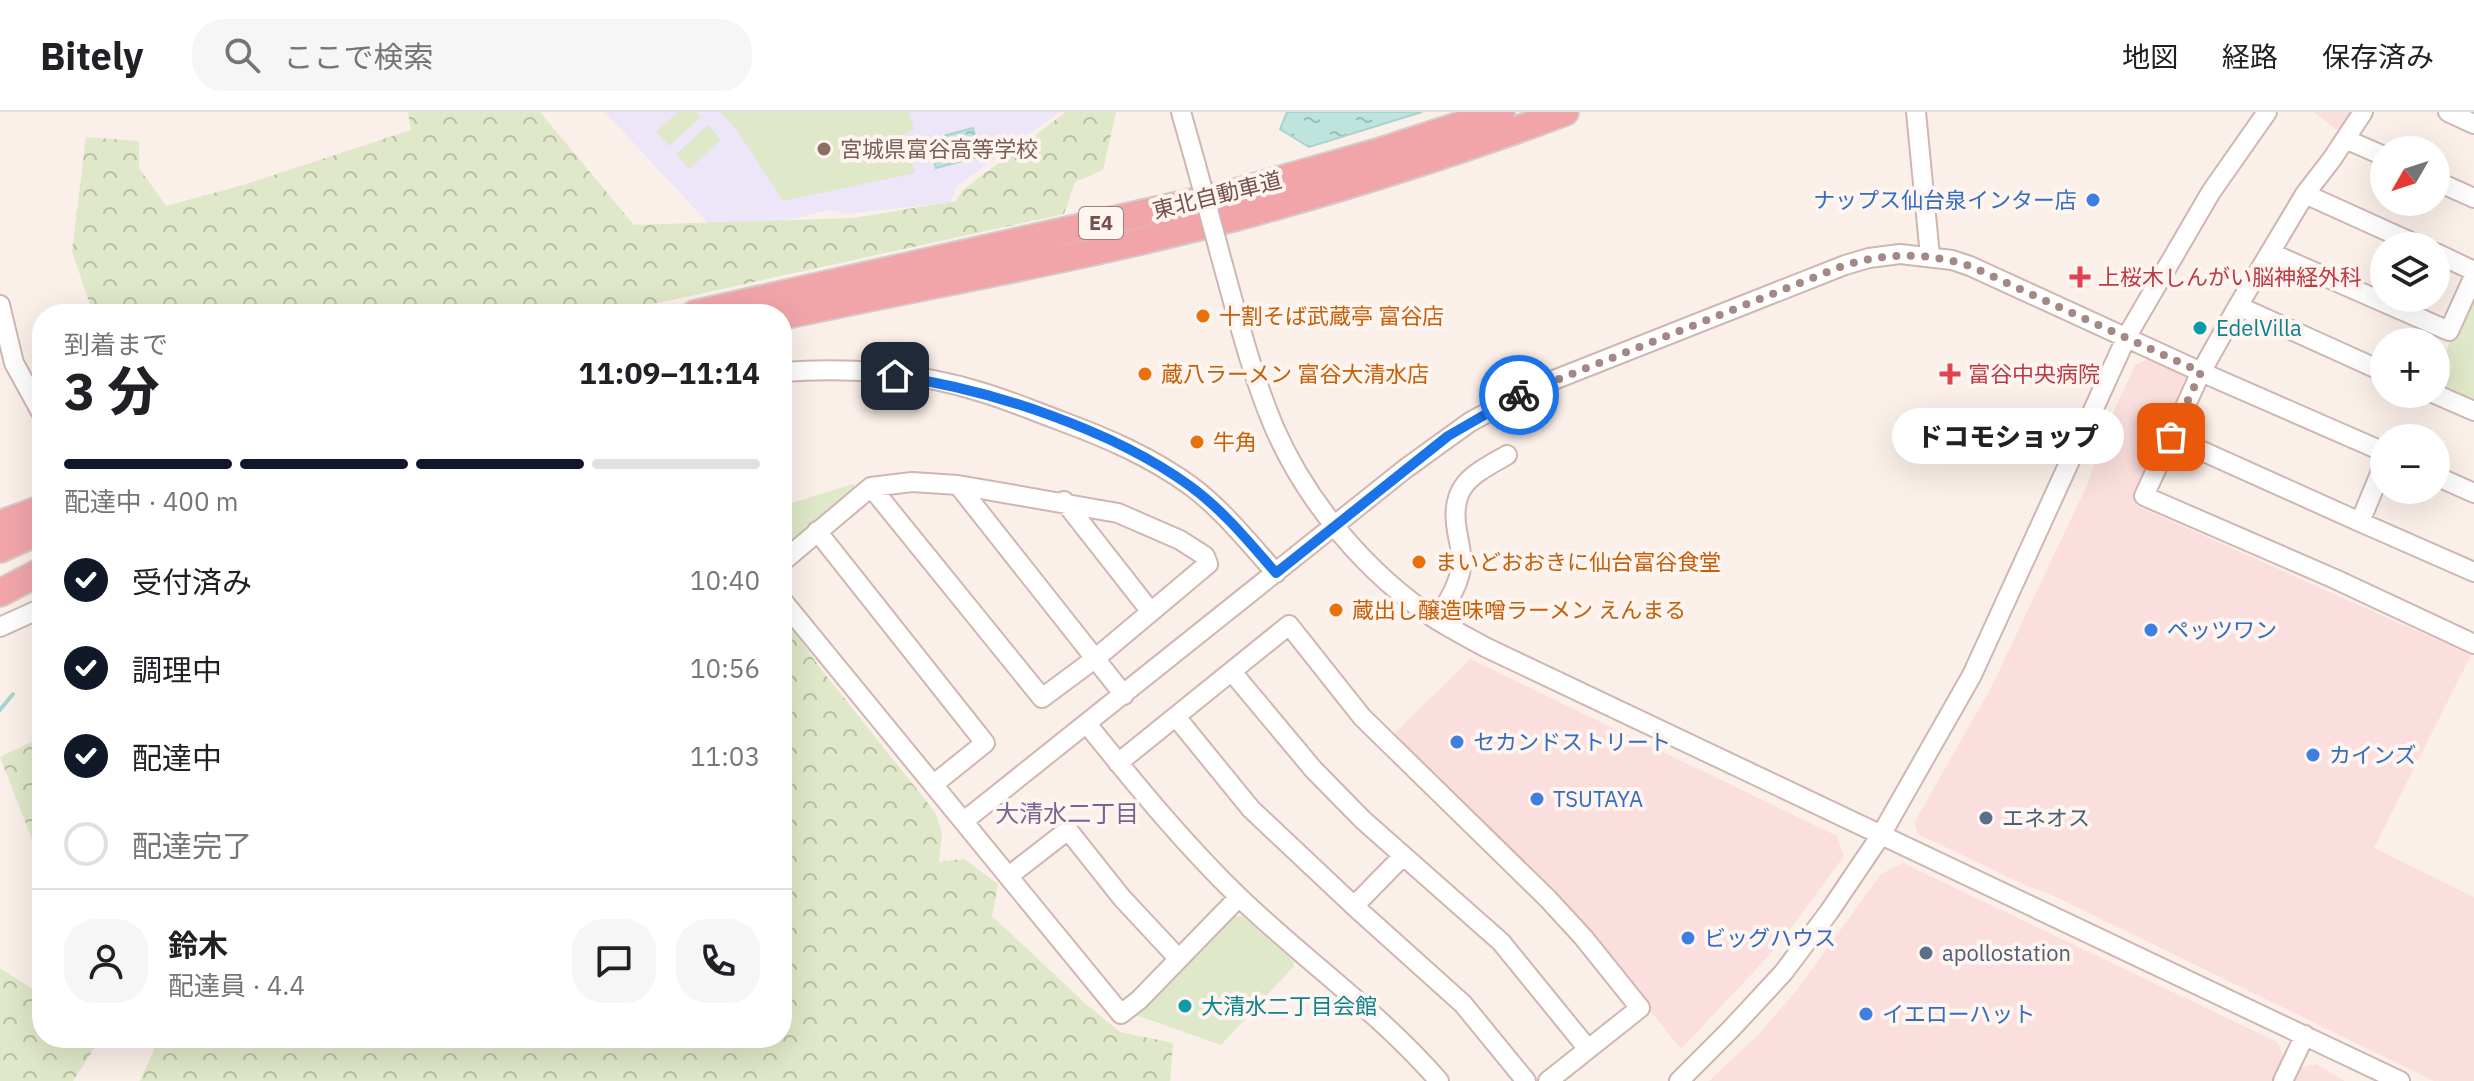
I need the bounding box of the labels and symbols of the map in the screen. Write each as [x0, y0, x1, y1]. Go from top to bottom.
place label: 宮城県富谷高等学校 [840, 134, 1038, 163]
north arrow [2370, 136, 2450, 216]
marker: 宮城県富谷高等学校 [815, 140, 833, 158]
street label: 東北自動車道 [1149, 164, 1284, 225]
place label: ナップス仙台泉インター店 [1813, 185, 2077, 214]
marker: ナップス仙台泉インター店 [2084, 191, 2102, 209]
road number: E4 [1079, 207, 1123, 239]
place label: 上桜木しんがい脳神経外科 [2098, 262, 2362, 291]
marker: 上桜木しんがい脳神経外科 [2069, 266, 2091, 288]
place label: 十割そば武蔵亭 富谷店 [1219, 301, 1444, 330]
marker: 十割そば武蔵亭 富谷店 [1194, 307, 1212, 325]
place label: EdelVilla [2216, 313, 2302, 342]
marker: EdelVilla [2191, 319, 2209, 337]
pin [861, 342, 929, 410]
courier [1479, 355, 1559, 435]
place label: 蔵八ラーメン 富谷大清水店 [1161, 359, 1429, 388]
place label: 富谷中央病院 [1968, 359, 2100, 388]
marker: 富谷中央病院 [1939, 363, 1961, 385]
marker: 蔵八ラーメン 富谷大清水店 [1136, 365, 1154, 383]
pin [2137, 403, 2205, 471]
callout: ドコモショップ [1891, 409, 2123, 465]
place label: 牛角 [1213, 427, 1257, 456]
marker: 牛角 [1188, 433, 1206, 451]
place label: まいどおおきに仙台富谷食堂 [1435, 547, 1721, 576]
marker: まいどおおきに仙台富谷食堂 [1410, 553, 1428, 571]
place label: 蔵出し醸造味噌ラーメン えんまる [1352, 595, 1686, 624]
marker: 蔵出し醸造味噌ラーメン えんまる [1327, 601, 1345, 619]
place label: ペッツワン [2167, 615, 2277, 644]
marker: ペッツワン [2142, 621, 2160, 639]
place label: セカンドストリート [1473, 727, 1671, 756]
marker: セカンドストリート [1448, 733, 1466, 751]
place label: カインズ [2329, 740, 2417, 769]
marker: カインズ [2304, 746, 2322, 764]
place label: TSUTAYA [1553, 784, 1643, 813]
marker: TSUTAYA [1528, 790, 1546, 808]
district label: 大清水二丁目 [995, 797, 1139, 829]
place label: エネオス [2002, 803, 2090, 832]
marker: エネオス [1977, 809, 1995, 827]
place label: ビッグハウス [1704, 923, 1836, 952]
marker: ビッグハウス [1679, 929, 1697, 947]
place label: apollostation [1942, 938, 2071, 967]
marker: apollostation [1917, 944, 1935, 962]
place label: 大清水二丁目会館 [1201, 991, 1377, 1020]
marker: 大清水二丁目会館 [1176, 997, 1194, 1015]
place label: イエローハット [1882, 999, 2035, 1028]
marker: イエローハット [1857, 1005, 1875, 1023]

